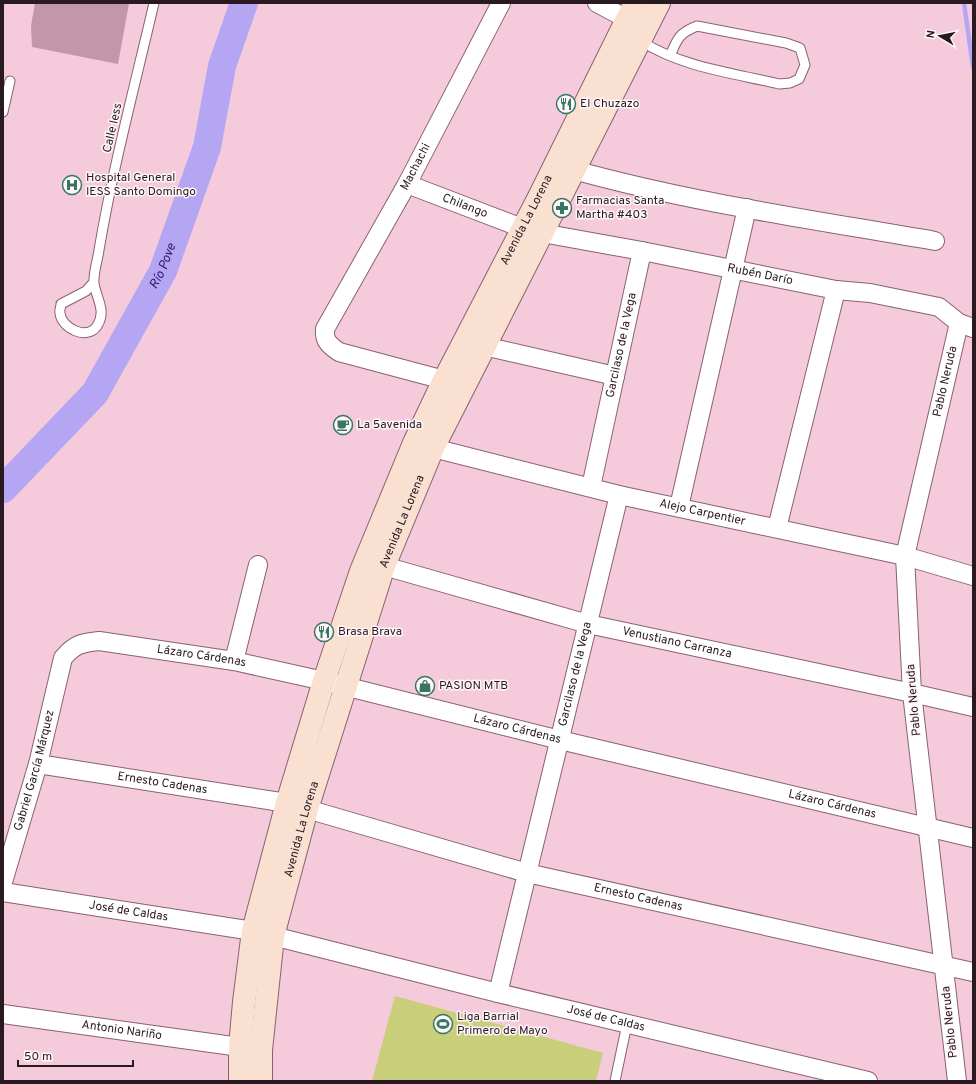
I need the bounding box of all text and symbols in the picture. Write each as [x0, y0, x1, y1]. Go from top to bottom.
north arrow [920, 16, 960, 56]
text: N [924, 29, 939, 40]
restaurant icon: El Chuzazo [555, 93, 577, 115]
place label: El Chuzazo [580, 96, 640, 112]
street label: Calle Iess [100, 102, 126, 154]
street label: Machachi [397, 141, 435, 194]
place label: Hospital General IESS Santo Domingo [86, 170, 196, 200]
street label: Avenida La Lorena [497, 172, 557, 268]
hospital icon: Hospital General IESS Santo Domingo [61, 174, 83, 196]
street label: Chilango [440, 190, 490, 222]
place label: Farmacias Santa Martha #403 [576, 193, 664, 223]
pharmacy icon: Farmacias Santa Martha #403 [551, 197, 573, 219]
water label: Río Pove [146, 241, 180, 292]
street label: Rubén Darío [726, 260, 794, 289]
street label: Garcilaso de la Vega [602, 291, 641, 399]
street label: Pablo Neruda [929, 344, 961, 419]
cafe icon: La 5avenida [332, 414, 354, 436]
place label: La 5avenida [357, 417, 422, 433]
street label: Avenida La Lorena [376, 473, 429, 571]
street label: Alejo Carpentier [658, 496, 747, 530]
street label: Garcilaso de la Vega [555, 620, 596, 728]
restaurant icon: Brasa Brava [313, 621, 335, 643]
place label: Brasa Brava [338, 624, 402, 640]
street label: Venustiano Carranza [621, 624, 733, 662]
street label: Lázaro Cárdenas [156, 642, 248, 671]
street label: Pablo Neruda [903, 663, 925, 737]
shop icon: PASION MTB [414, 675, 436, 697]
place label: PASION MTB [439, 678, 508, 694]
street label: Gabriel García Márquez [11, 708, 59, 833]
street label: Lázaro Cárdenas [471, 711, 563, 748]
street label: Ernesto Cadenas [116, 769, 209, 798]
street label: Avenida La Lorena [281, 779, 323, 879]
street label: Lázaro Cárdenas [787, 786, 878, 823]
street label: Ernesto Cadenas [592, 880, 684, 915]
street label: José de Caldas [88, 898, 169, 926]
street label: Pablo Neruda [938, 985, 962, 1059]
street label: José de Caldas [565, 1002, 647, 1036]
place label: Liga Barrial Primero de Mayo [457, 1009, 548, 1039]
sports icon: Liga Barrial Primero de Mayo [432, 1013, 454, 1035]
street label: Antonio Nariño [81, 1017, 163, 1044]
scale bar [18, 1042, 133, 1068]
text: 50 m [24, 1049, 52, 1065]

